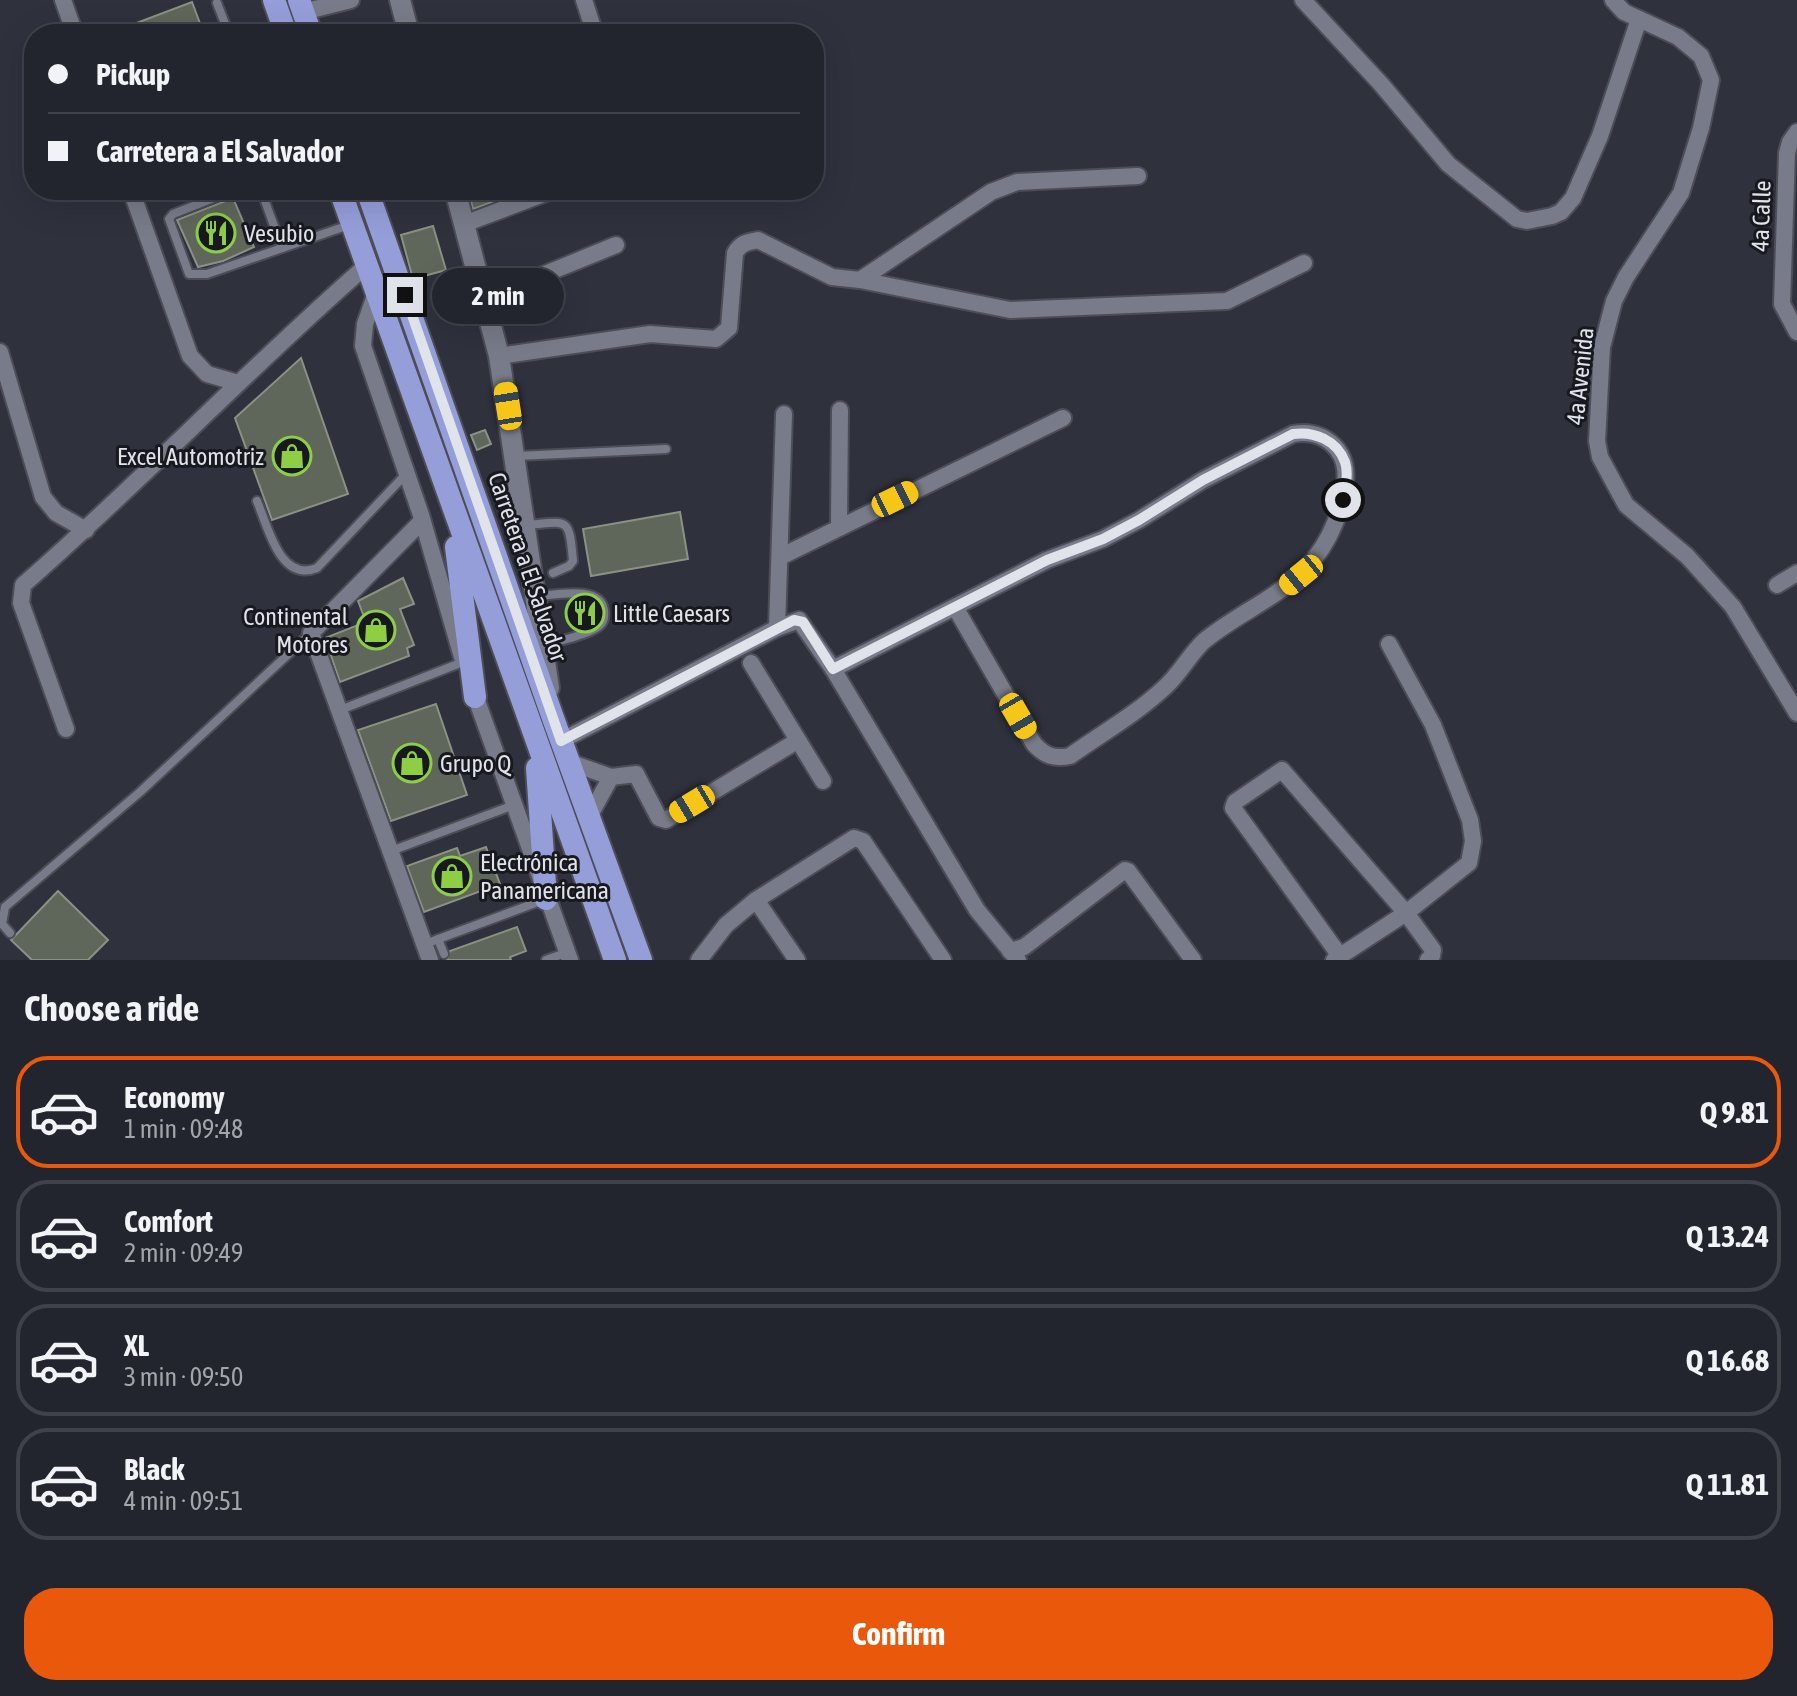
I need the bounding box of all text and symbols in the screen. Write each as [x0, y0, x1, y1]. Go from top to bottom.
text: Pickup [96, 57, 170, 91]
text: Carretera a El Salvador [96, 134, 343, 168]
street label: 4a Calle [1746, 180, 1776, 252]
restaurant icon: Vesubio [195, 212, 237, 254]
place label: Vesubio [244, 220, 314, 247]
callout: 2 min [433, 267, 565, 323]
route end [387, 277, 423, 313]
text: 2 min [471, 281, 525, 311]
street label: 4a Avenida [1561, 326, 1599, 426]
car [492, 380, 524, 432]
shop icon: Excel Automotriz [271, 435, 313, 477]
place label: Excel Automotriz [117, 443, 264, 470]
street label: Carretera a El Salvador [483, 469, 573, 666]
car [868, 478, 922, 520]
route start [1325, 482, 1361, 518]
car [1275, 551, 1327, 599]
restaurant icon: Little Caesars [564, 592, 606, 634]
place label: Little Caesars [613, 600, 730, 627]
place label: Continental Motores [243, 603, 349, 658]
shop icon: Continental Motores [355, 609, 397, 651]
car [996, 689, 1040, 743]
shop icon: Grupo Q [391, 742, 433, 784]
place label: Grupo Q [440, 750, 512, 777]
car [665, 781, 719, 827]
place label: Electrónica Panamericana [480, 849, 609, 904]
shop icon: Electrónica Panamericana [431, 855, 473, 897]
text: Choose a ride [24, 987, 199, 1029]
icon: car [28, 1076, 100, 1148]
text: Economy [124, 1080, 225, 1114]
text: Q 9.81 [1700, 1095, 1769, 1129]
text: 1 min · 09:48 [124, 1114, 243, 1144]
icon: car [28, 1200, 100, 1272]
text: Comfort [124, 1204, 213, 1238]
text: Q 13.24 [1686, 1219, 1769, 1253]
text: 2 min · 09:49 [124, 1238, 243, 1268]
icon: car [28, 1324, 100, 1396]
text: XL [124, 1328, 149, 1362]
text: Q 16.68 [1686, 1343, 1769, 1377]
text: 3 min · 09:50 [124, 1362, 243, 1392]
icon: car [28, 1448, 100, 1520]
text: Black [124, 1452, 184, 1486]
text: Q 11.81 [1686, 1467, 1769, 1501]
text: 4 min · 09:51 [124, 1486, 243, 1516]
button: Confirm [24, 1588, 1773, 1680]

